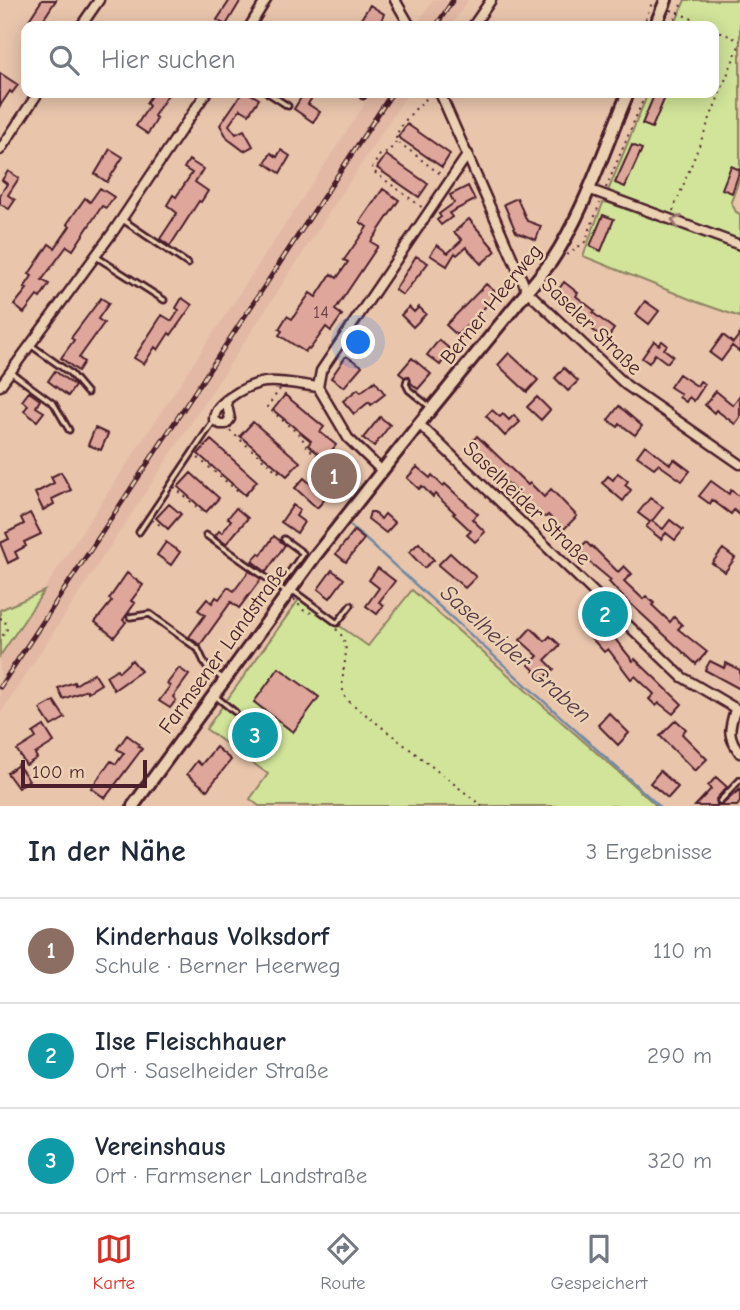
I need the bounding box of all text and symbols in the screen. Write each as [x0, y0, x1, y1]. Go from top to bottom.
search box [21, 21, 719, 98]
icon: search [45, 41, 83, 79]
text: Hier suchen [101, 45, 236, 75]
one-way arrow [670, 215, 682, 229]
street label: Berner Heerweg [435, 239, 547, 369]
street label: Saseler Straße [537, 272, 647, 380]
house number: 14 [313, 302, 329, 323]
your location [341, 325, 375, 359]
street label: Saselheider Straße [458, 436, 596, 570]
pin: 1 [311, 450, 357, 502]
street label: Farmsener Landstraße [154, 560, 292, 738]
water label: Saselheider Graben [435, 579, 597, 729]
pin: 2 [582, 588, 628, 640]
pin: 3 [232, 709, 278, 761]
scale bar [21, 757, 147, 789]
text: 100 m [32, 761, 85, 783]
text: In der Nähe [28, 834, 186, 869]
text: 3 Ergebnisse [586, 838, 712, 865]
text: Kinderhaus Volksdorf [95, 922, 329, 952]
text: 1 [46, 937, 56, 964]
text: 110 m [653, 937, 712, 964]
text: Schule · Berner Heerweg [95, 952, 341, 979]
text: Ilse Fleischhauer [95, 1027, 286, 1057]
text: 2 [45, 1042, 57, 1069]
text: 290 m [647, 1042, 712, 1069]
text: Ort · Saselheider Straße [95, 1057, 329, 1084]
text: Vereinshaus [95, 1132, 226, 1162]
text: 3 [45, 1147, 57, 1174]
text: 320 m [648, 1147, 712, 1174]
text: Ort · Farmsener Landstraße [95, 1162, 367, 1189]
tab: Karte [93, 1230, 135, 1294]
tab: Route [320, 1230, 365, 1294]
tab: Gespeichert [551, 1230, 647, 1294]

